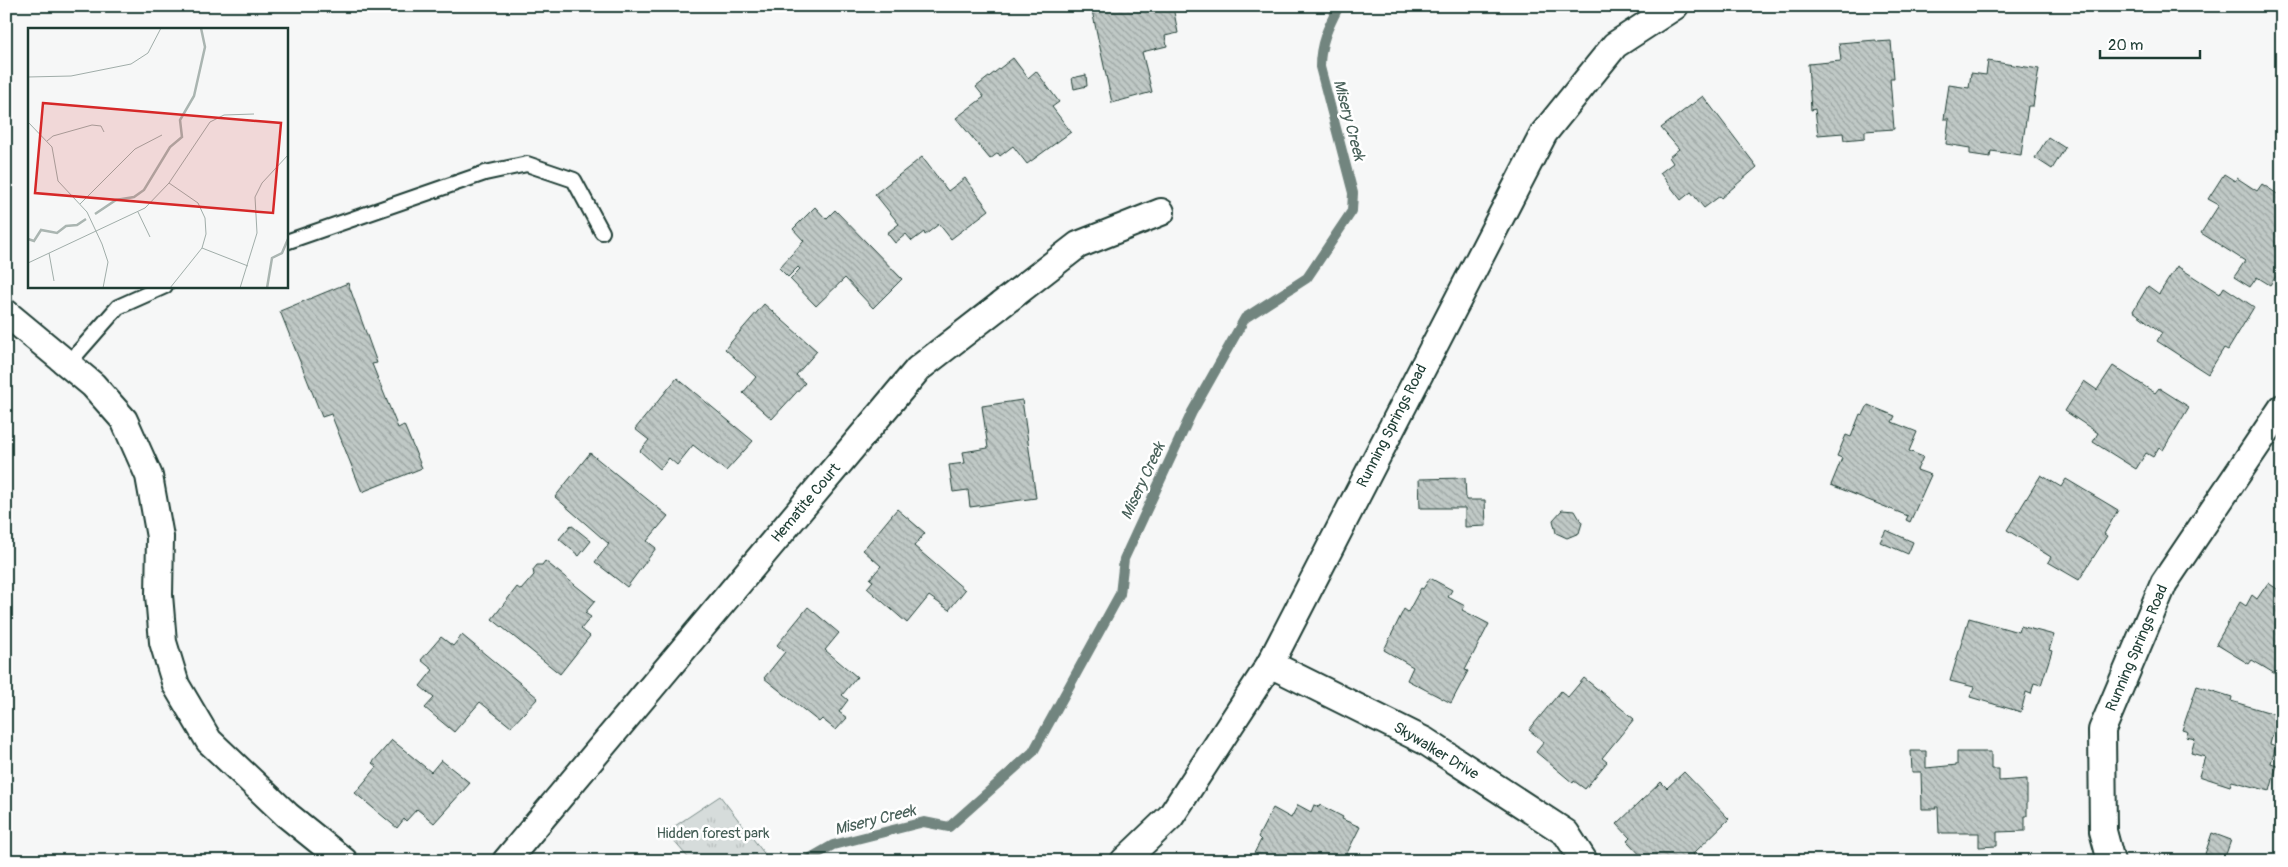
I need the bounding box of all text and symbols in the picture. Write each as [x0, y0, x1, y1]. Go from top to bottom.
inset map [28, 28, 288, 288]
scale bar [2100, 28, 2200, 60]
text: 20 m [2108, 36, 2143, 55]
water label: Misery Creek [1329, 77, 1370, 164]
street label: Running Springs Road [1353, 361, 1431, 491]
water label: Misery Creek [1116, 438, 1170, 523]
street label: Hematite Court [767, 459, 845, 547]
street label: Running Springs Road [2102, 582, 2172, 714]
street label: Skywalker Drive [1390, 718, 1483, 784]
water label: Misery Creek [832, 800, 919, 840]
park label: Hidden forest park [656, 824, 770, 843]

